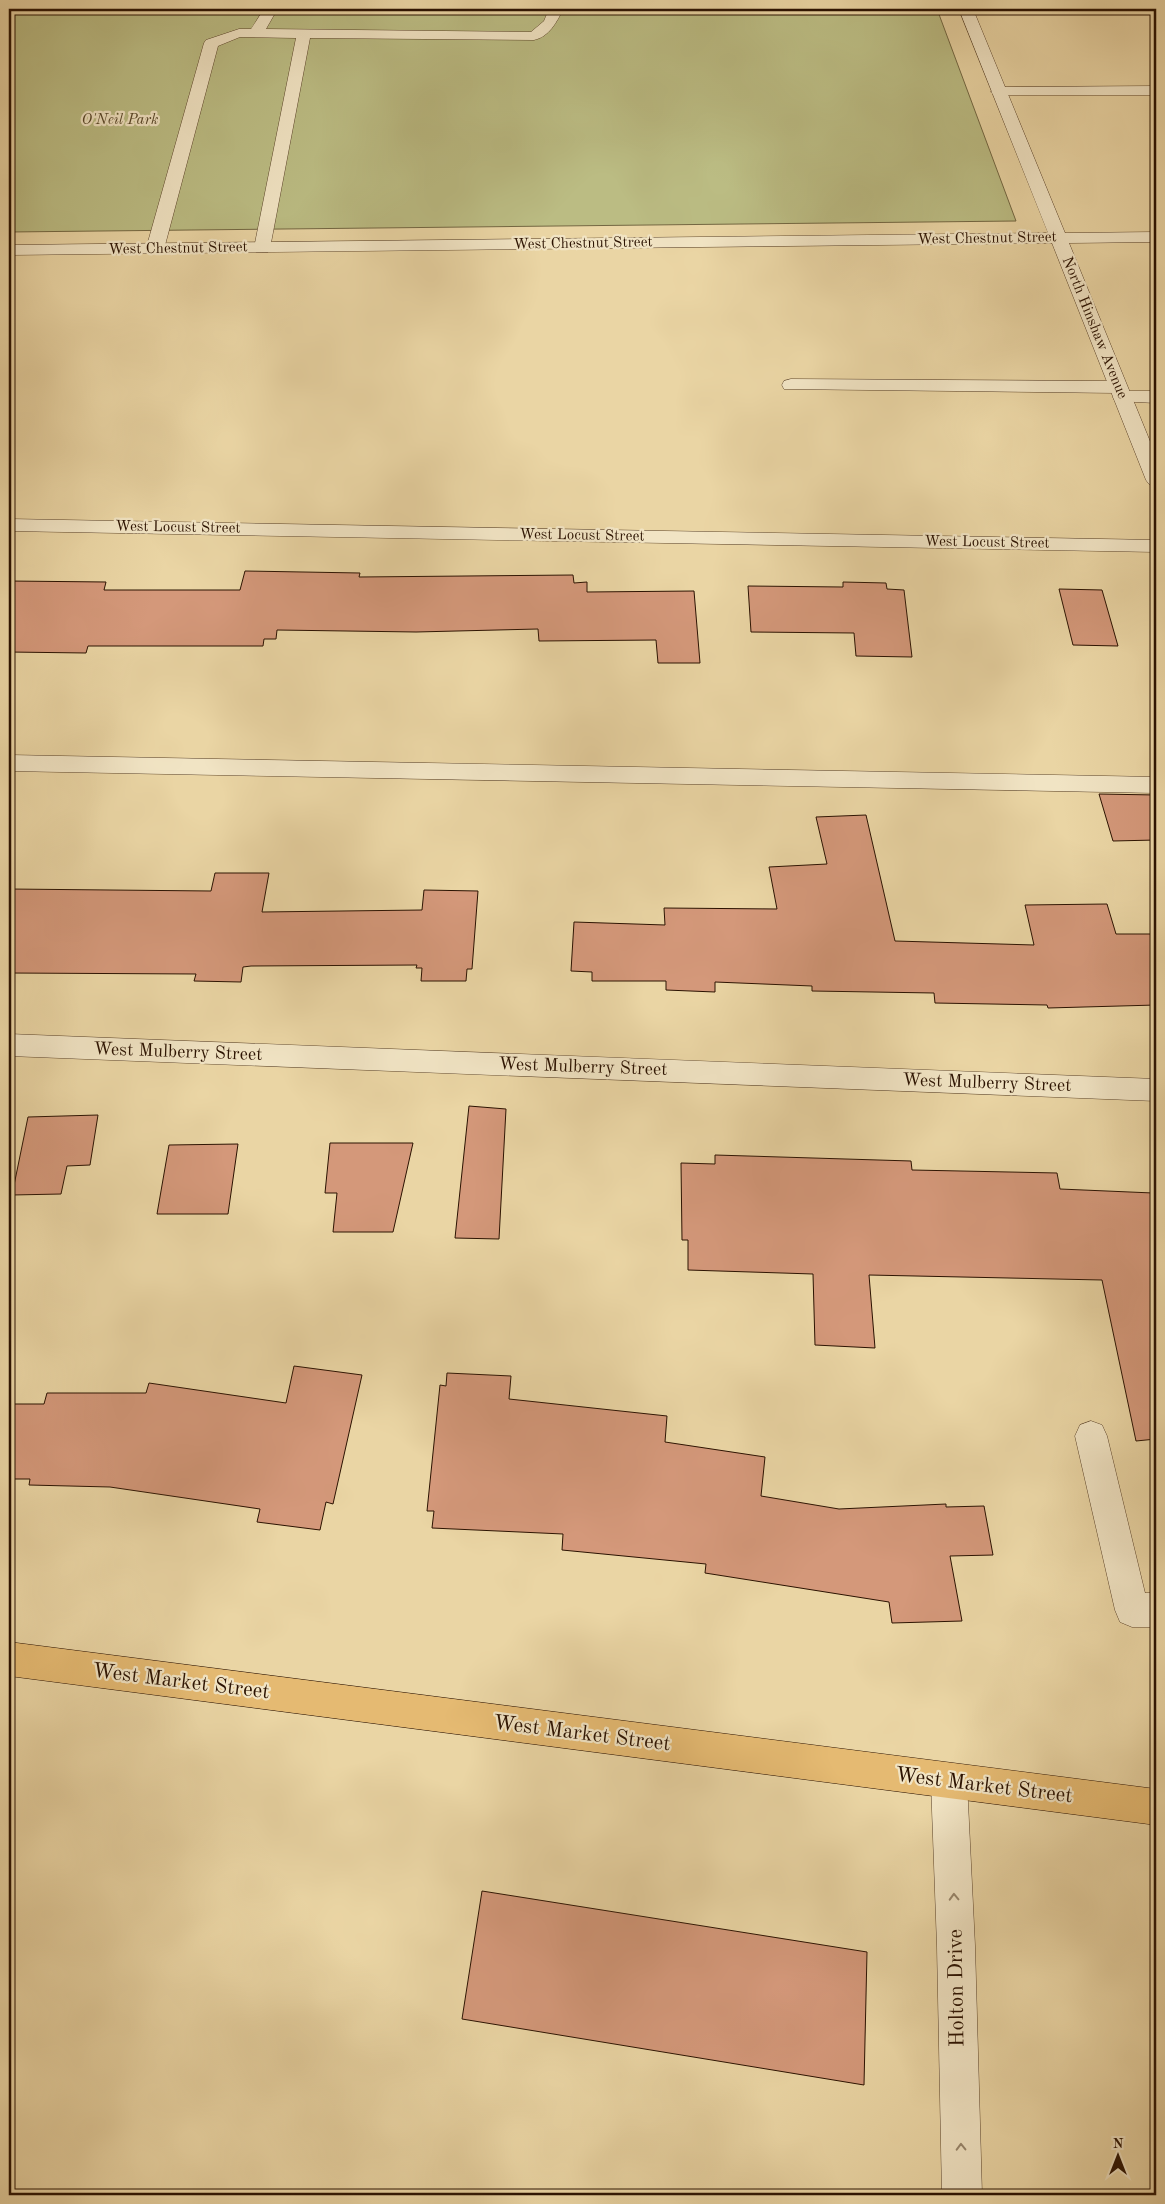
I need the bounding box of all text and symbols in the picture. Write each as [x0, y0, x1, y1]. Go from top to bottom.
park label: O'Neil Park [82, 113, 158, 128]
street label: West Chestnut Street [917, 230, 1057, 248]
street label: West Chestnut Street [513, 235, 653, 253]
street label: West Chestnut Street [108, 240, 248, 258]
street label: North Hinshaw Avenue [1059, 255, 1129, 401]
street label: West Locust Street [115, 519, 241, 537]
street label: West Locust Street [519, 527, 645, 545]
street label: West Locust Street [924, 534, 1050, 552]
street label: West Mulberry Street [93, 1040, 263, 1064]
street label: West Mulberry Street [498, 1055, 668, 1079]
street label: West Mulberry Street [902, 1071, 1072, 1095]
street label: West Market Street [91, 1661, 271, 1703]
street label: West Market Street [492, 1713, 672, 1755]
street label: West Market Street [894, 1765, 1074, 1807]
one-way arrow [949, 1892, 960, 1900]
street label: Holton Drive [945, 1929, 969, 2047]
north arrow [1092, 2132, 1142, 2182]
text: N [1113, 2137, 1124, 2151]
one-way arrow [956, 2142, 966, 2150]

